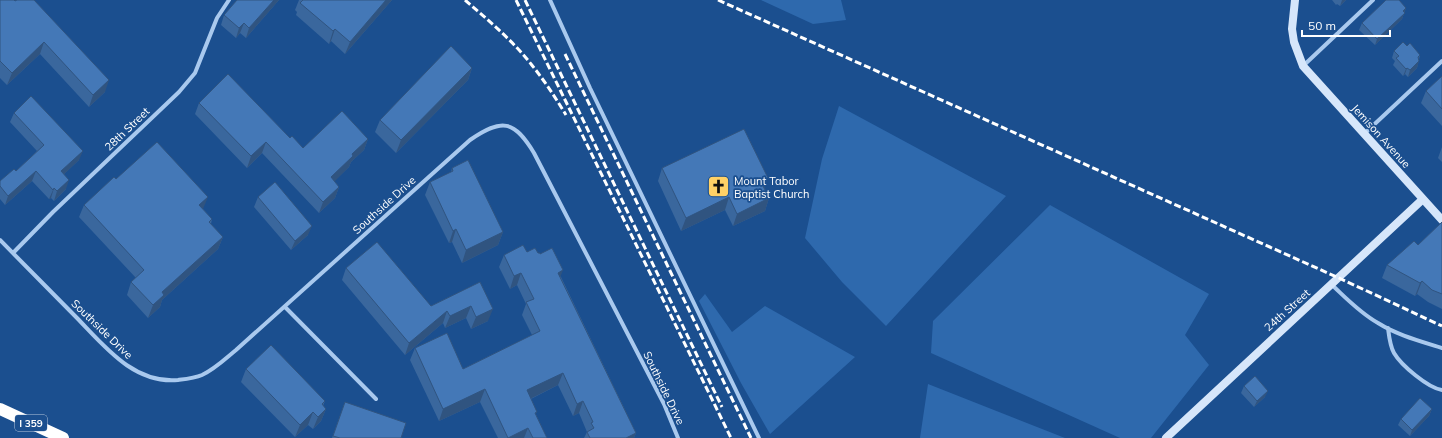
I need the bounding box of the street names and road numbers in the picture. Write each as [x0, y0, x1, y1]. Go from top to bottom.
street label: Jemison Avenue [1349, 101, 1413, 171]
street label: 28th Street [102, 104, 152, 154]
street label: Southside Drive [350, 173, 418, 237]
street label: 24th Street [1261, 286, 1313, 334]
street label: Southside Drive [68, 296, 136, 362]
street label: Southside Drive [640, 349, 688, 427]
road number: I 359 [15, 415, 47, 431]

